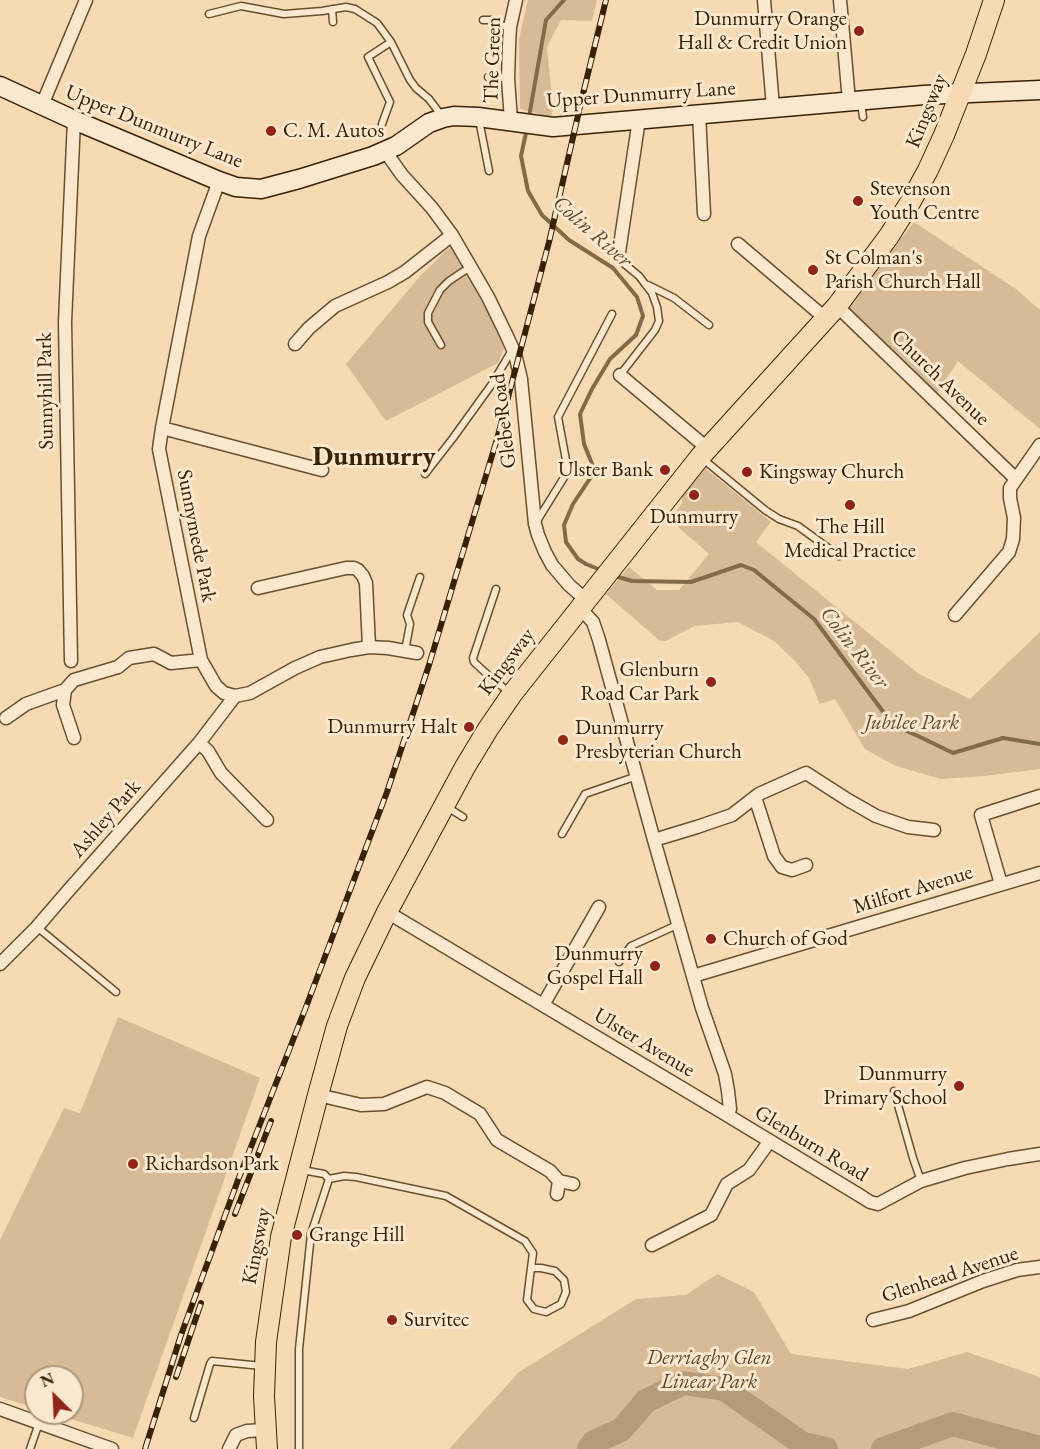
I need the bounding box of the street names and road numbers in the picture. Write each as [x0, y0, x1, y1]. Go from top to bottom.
street label: The Green [479, 16, 507, 104]
street label: Kingsway [901, 70, 953, 152]
street label: Upper Dunmurry Lane [546, 76, 736, 114]
street label: Upper Dunmurry Lane [61, 80, 247, 174]
street label: Church Avenue [885, 325, 995, 431]
street label: Sunnyhill Park [32, 332, 60, 450]
street label: Glebe Road [486, 372, 522, 470]
street label: Sunnymede Park [171, 468, 221, 604]
street label: Kingsway [473, 623, 541, 701]
street label: Ashley Park [65, 775, 147, 863]
street label: Milfort Avenue [850, 860, 976, 920]
street label: Ulster Avenue [589, 1003, 699, 1083]
street label: Glenburn Road [750, 1100, 872, 1188]
street label: Kingsway [237, 1205, 277, 1287]
street label: Glenhead Avenue [879, 1241, 1021, 1309]

